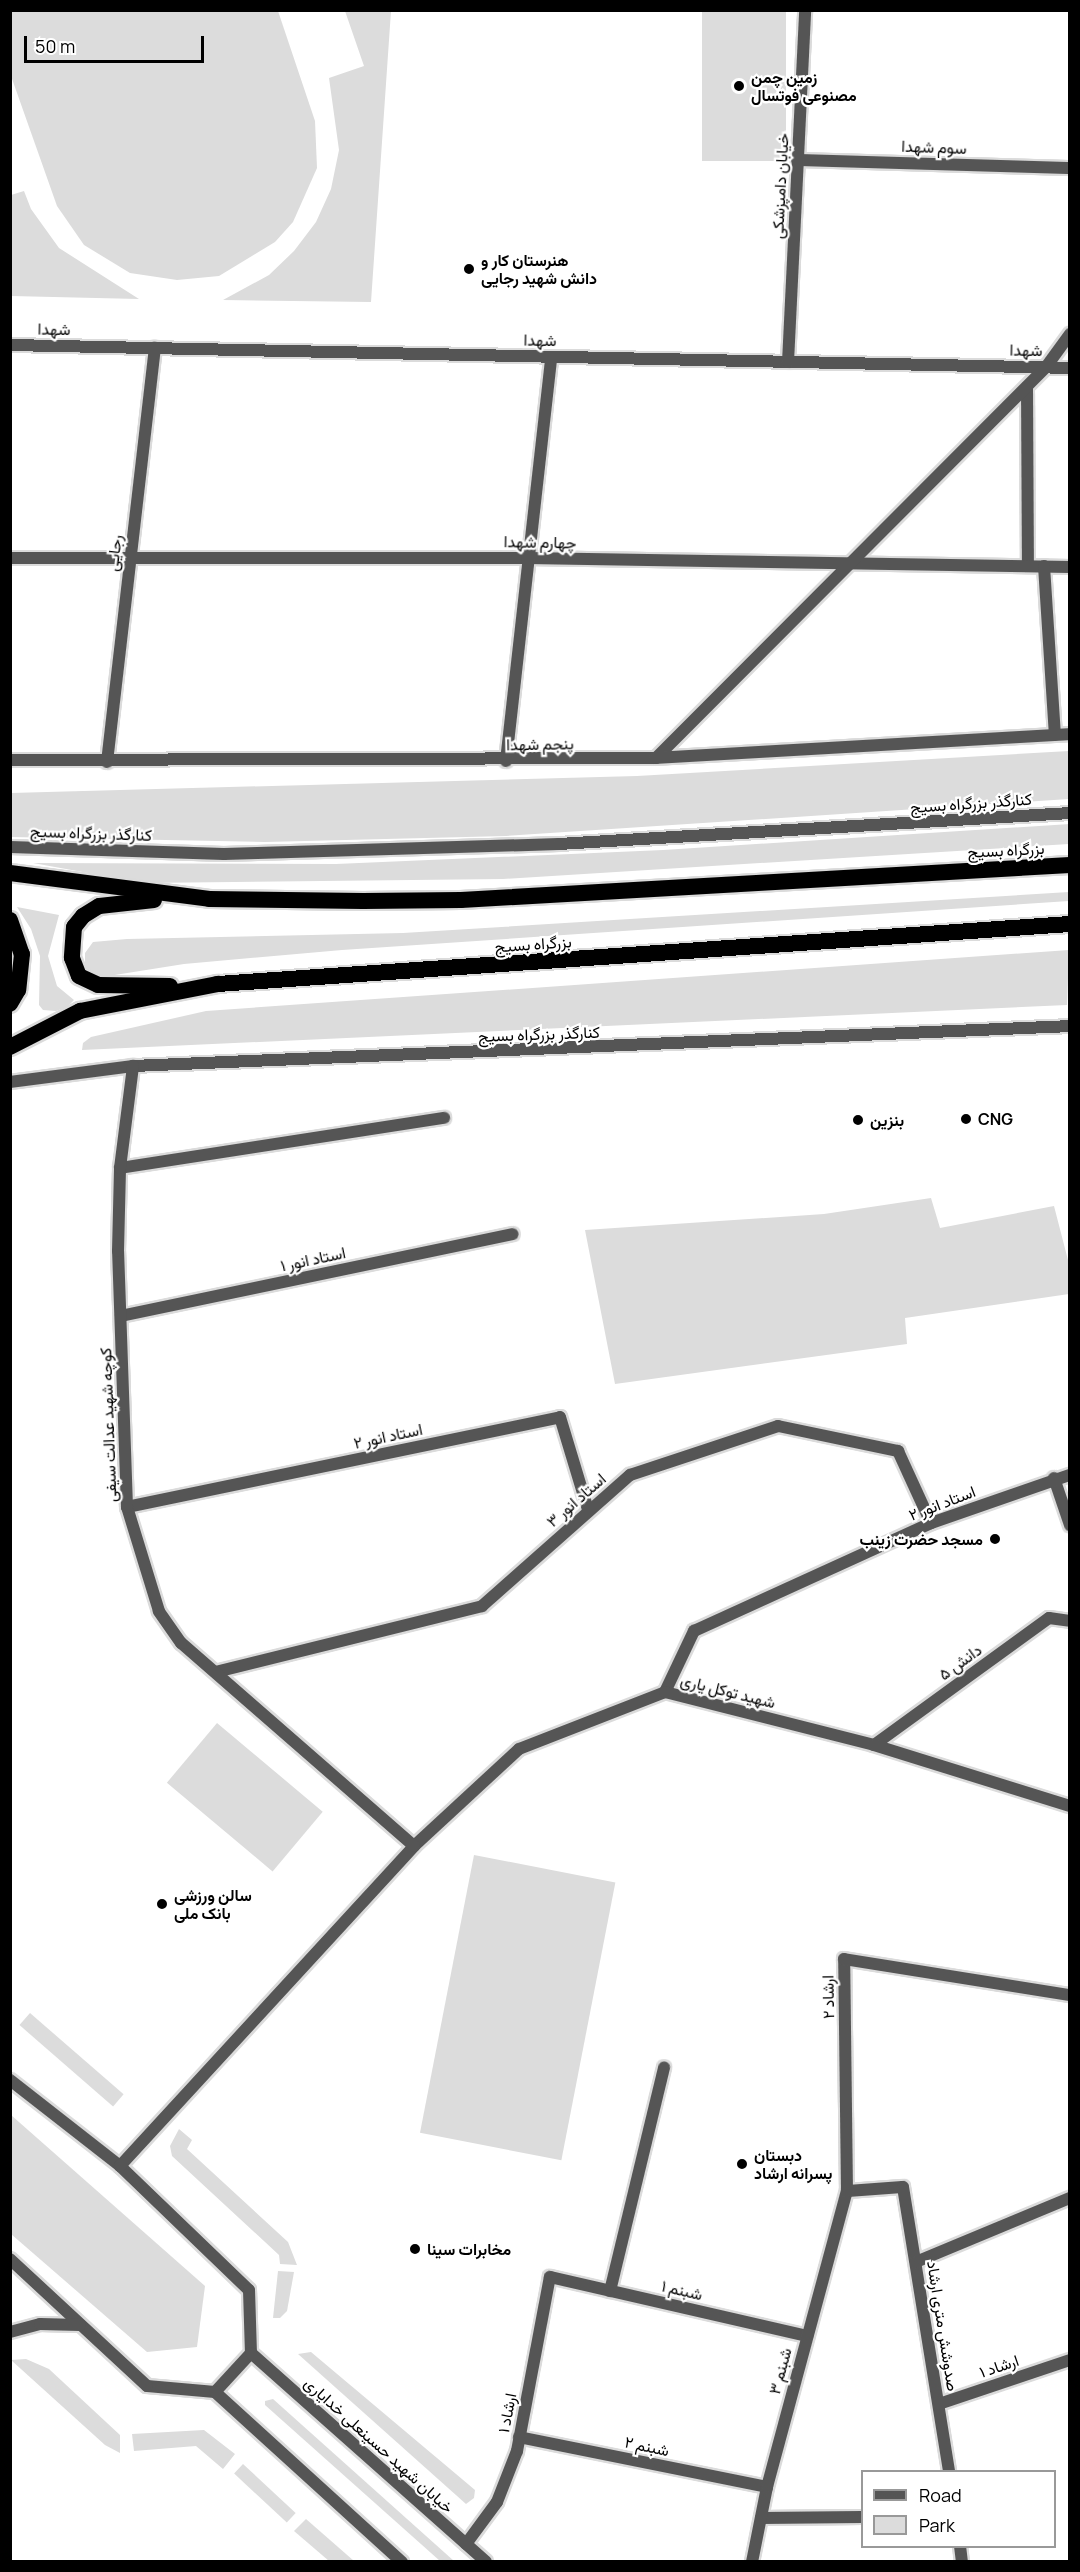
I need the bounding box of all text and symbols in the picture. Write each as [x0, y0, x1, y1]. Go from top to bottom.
scale bar [27, 24, 207, 62]
text: 50 m [35, 34, 75, 58]
place label: زمین چمن مصنوعی فوتسال [751, 67, 857, 105]
marker: زمین چمن مصنوعی فوتسال [732, 79, 746, 93]
street label: خیابان دامپزشکی [768, 133, 792, 239]
street label: سوم شهدا [901, 136, 967, 158]
place label: هنرستان کار و دانش شهید رجایی [481, 250, 597, 288]
marker: هنرستان کار و دانش شهید رجایی [462, 262, 476, 276]
street label: شهدا [37, 319, 71, 339]
street label: شهدا [523, 330, 557, 350]
street label: شهدا [1009, 340, 1043, 360]
street label: چهارم شهدا [504, 532, 576, 552]
street label: رجایی [102, 534, 126, 572]
street label: پنجم شهدا [506, 734, 574, 754]
street label: کنارگذر بزرگراه بسیج [909, 789, 1033, 817]
street label: کنارگذر بزرگراه بسیج [30, 821, 152, 845]
street label: بزرگراه بسیج [967, 838, 1045, 862]
street label: بزرگراه بسیج [494, 932, 572, 956]
street label: کنارگذر بزرگراه بسیج [478, 1022, 600, 1046]
place label: CNG [978, 1109, 1013, 1129]
place label: بنزین [870, 1110, 904, 1130]
marker: CNG [959, 1112, 973, 1126]
marker: بنزین [851, 1113, 865, 1127]
street label: استاد انور ۱ [279, 1243, 347, 1275]
street label: کوچه شهید عدالت سیفی [96, 1347, 120, 1503]
street label: استاد انور ۲ [352, 1419, 424, 1453]
street label: استاد انور ۳ [542, 1469, 610, 1531]
street label: استاد انور ۲ [906, 1482, 978, 1524]
place label: مسجد حضرت زینب [859, 1529, 983, 1549]
marker: مسجد حضرت زینب [988, 1532, 1002, 1546]
street label: دانش ۵ [935, 1640, 985, 1684]
street label: شهید توکل یاری [679, 1670, 777, 1712]
place label: سالن ورزشی بانک ملی [174, 1885, 252, 1923]
marker: سالن ورزشی بانک ملی [155, 1897, 169, 1911]
street label: ارشاد ۲ [818, 1975, 838, 2019]
place label: دبستان پسرانه ارشاد [754, 2145, 832, 2183]
marker: دبستان پسرانه ارشاد [735, 2157, 749, 2171]
place label: مخابرات سینا [427, 2239, 511, 2259]
marker: مخابرات سینا [408, 2242, 422, 2256]
street label: صدوشش متری ارشاد [923, 2259, 963, 2393]
street label: شبنم ۱ [660, 2276, 704, 2304]
street label: شبنم ۳ [765, 2346, 795, 2396]
street label: ارشاد ۱ [977, 2350, 1021, 2382]
street label: خیابان شهید حسینعلی خدایاری [301, 2373, 457, 2517]
street label: ارشاد ۱ [494, 2391, 520, 2435]
street label: شبنم ۲ [623, 2432, 671, 2460]
legend [861, 2470, 1056, 2548]
text: Road [919, 2483, 962, 2507]
text: Park [919, 2513, 955, 2537]

